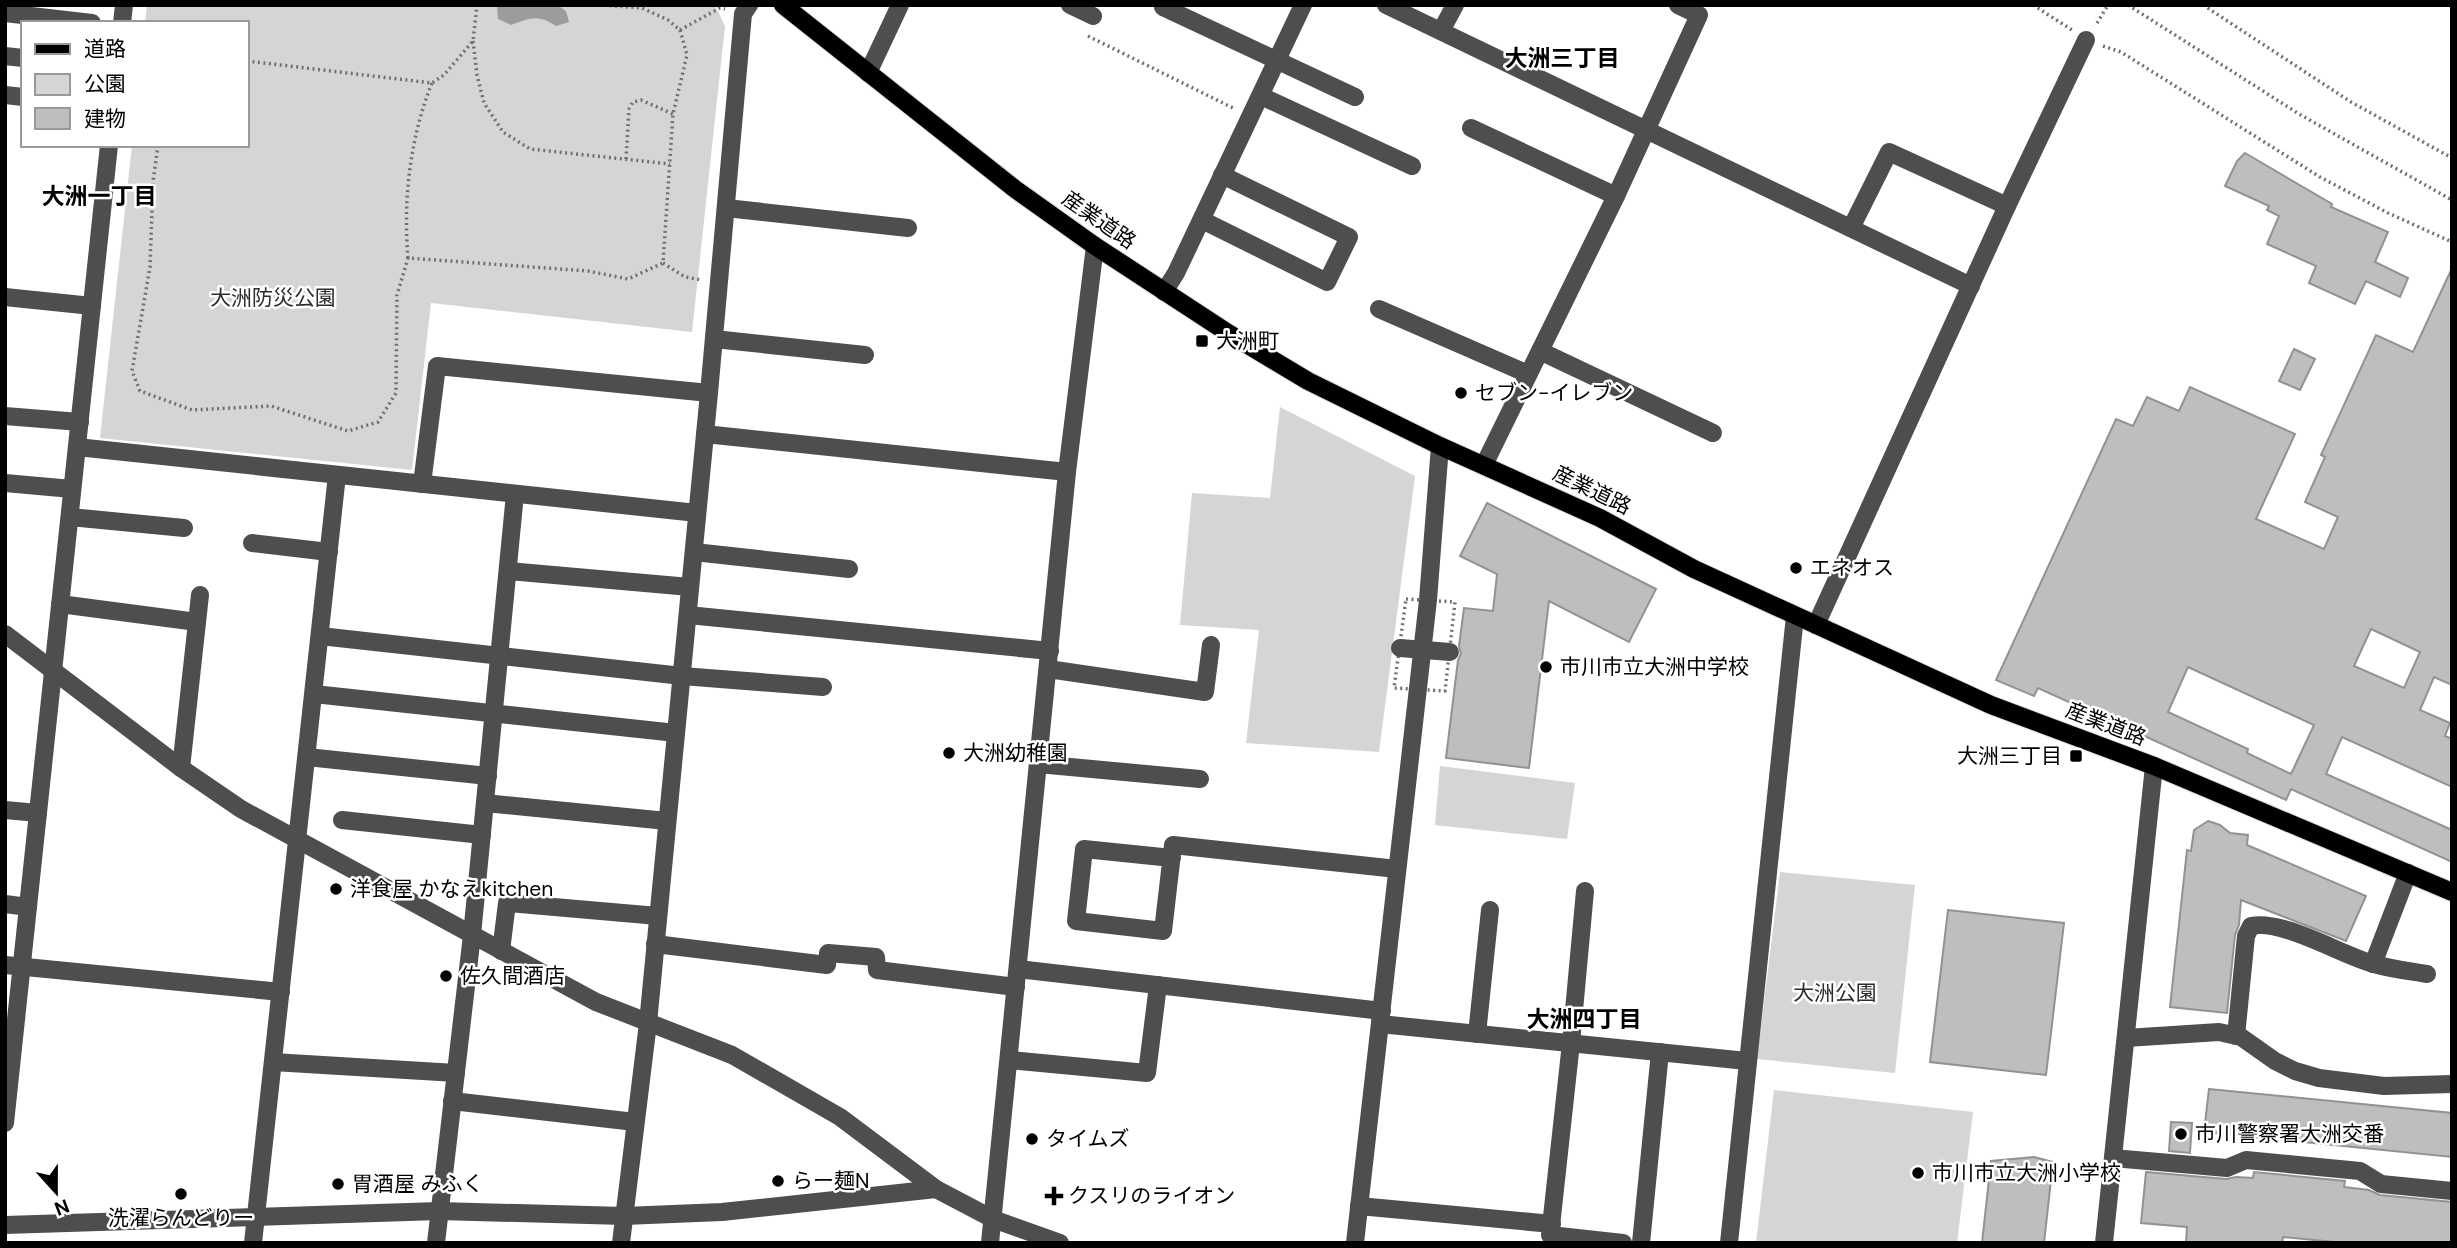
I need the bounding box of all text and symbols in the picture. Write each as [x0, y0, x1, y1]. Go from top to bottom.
legend [21, 21, 248, 147]
text: 道路 [84, 35, 126, 63]
district label: 大洲三丁目 [1505, 43, 1620, 73]
text: 公園 [84, 70, 126, 98]
text: 建物 [84, 105, 126, 133]
district label: 大洲一丁目 [42, 181, 157, 211]
street label: 産業道路 [1057, 184, 1141, 256]
park label: 大洲防災公園 [210, 284, 336, 312]
place label: 大洲町 [1216, 327, 1279, 355]
marker: 大洲町 [1194, 333, 1210, 349]
place label: セブン-イレブン [1475, 379, 1633, 407]
marker: セブン-イレブン [1453, 385, 1469, 401]
street label: 産業道路 [1548, 459, 1636, 521]
place label: エネオス [1810, 554, 1894, 582]
marker: エネオス [1788, 560, 1804, 576]
place label: 市川市立大洲中学校 [1560, 653, 1749, 681]
marker: 市川市立大洲中学校 [1538, 659, 1554, 675]
street label: 産業道路 [2062, 696, 2150, 752]
place label: 大洲幼稚園 [963, 739, 1068, 767]
place label: 大洲三丁目 [1957, 742, 2062, 770]
marker: 大洲幼稚園 [941, 745, 957, 761]
marker: 大洲三丁目 [2068, 748, 2084, 764]
place label: 洋食屋 かなえkitchen [350, 875, 553, 903]
marker: 洋食屋 かなえkitchen [328, 881, 344, 897]
place label: 佐久間酒店 [460, 962, 565, 990]
marker: 佐久間酒店 [438, 968, 454, 984]
park label: 大洲公園 [1793, 979, 1877, 1007]
district label: 大洲四丁目 [1527, 1004, 1642, 1034]
place label: 市川警察署大洲交番 [2195, 1120, 2384, 1148]
place label: タイムズ [1046, 1125, 1130, 1153]
marker: 市川警察署大洲交番 [2173, 1126, 2189, 1142]
marker: タイムズ [1024, 1131, 1040, 1147]
north arrow [21, 1157, 91, 1227]
place label: 市川市立大洲小学校 [1932, 1159, 2121, 1187]
marker: 市川市立大洲小学校 [1910, 1165, 1926, 1181]
place label: らー麺N [792, 1167, 870, 1195]
place label: 胃酒屋 みふく [352, 1170, 484, 1198]
marker: らー麺N [770, 1173, 786, 1189]
marker: 胃酒屋 みふく [330, 1176, 346, 1192]
place label: クスリのライオン [1068, 1182, 1235, 1210]
marker: 洗濯らんどりー [173, 1186, 189, 1202]
marker: クスリのライオン [1046, 1188, 1062, 1204]
text: N [51, 1193, 73, 1222]
place label: 洗濯らんどりー [108, 1204, 254, 1232]

